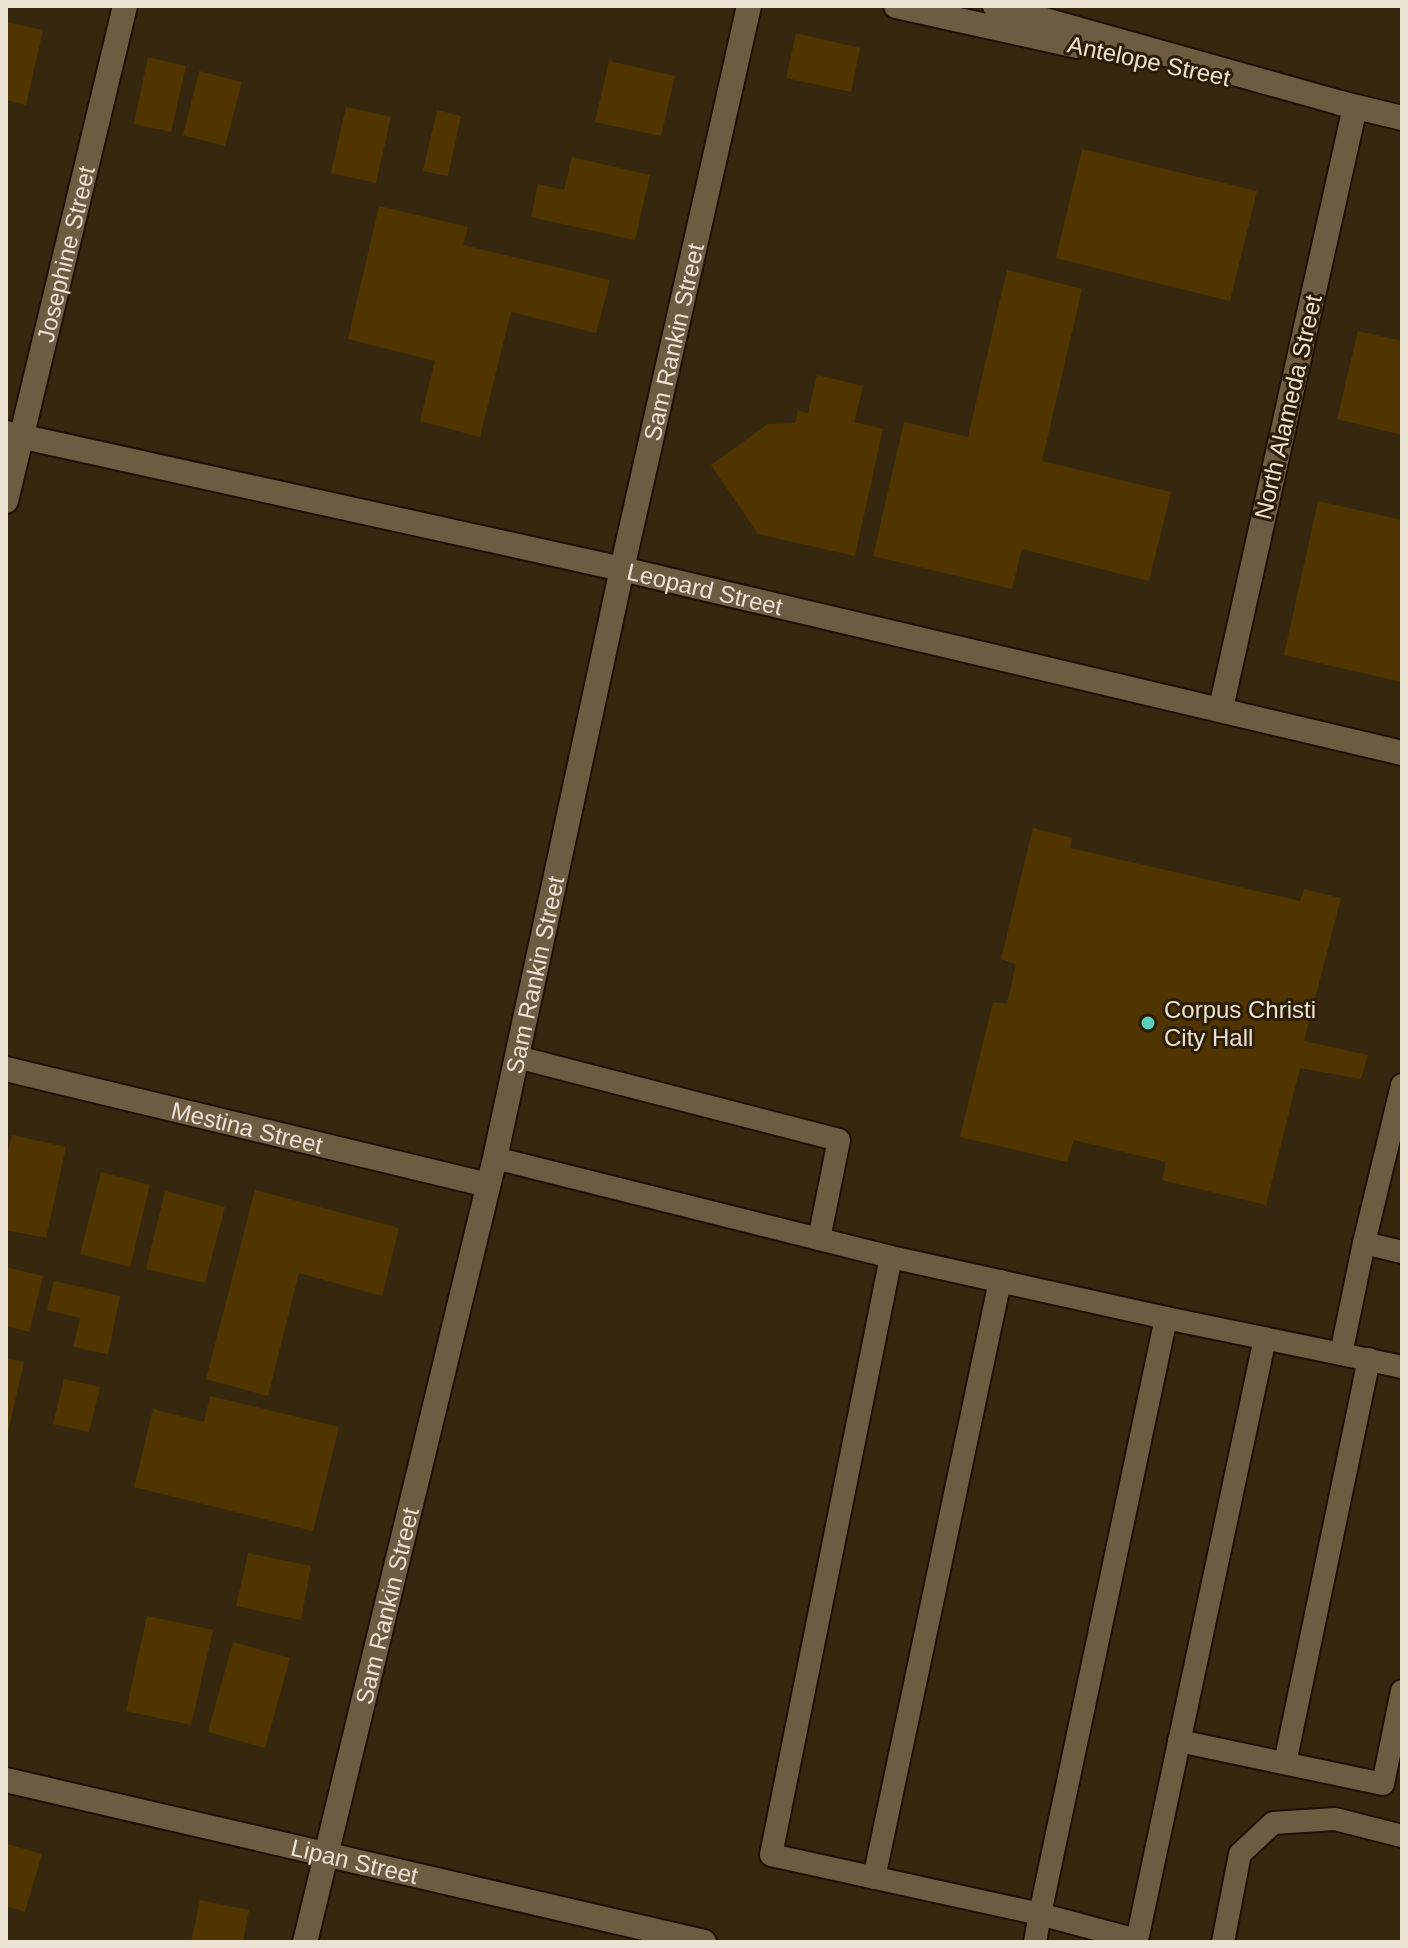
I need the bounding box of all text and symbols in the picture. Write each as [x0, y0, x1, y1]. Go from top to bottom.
street label: Antelope Street [1065, 31, 1233, 91]
street label: Josephine Street [31, 163, 100, 345]
street label: Sam Rankin Street [638, 240, 709, 443]
street label: North Alameda Street [1249, 292, 1327, 522]
street label: Leopard Street [624, 557, 786, 620]
street label: Sam Rankin Street [500, 873, 569, 1076]
place label: Corpus Christi City Hall [1164, 996, 1316, 1051]
marker: Corpus Christi City Hall [1139, 1014, 1157, 1032]
street label: Mestina Street [169, 1096, 326, 1158]
street label: Sam Rankin Street [350, 1504, 423, 1707]
street label: Lipan Street [289, 1833, 421, 1889]

